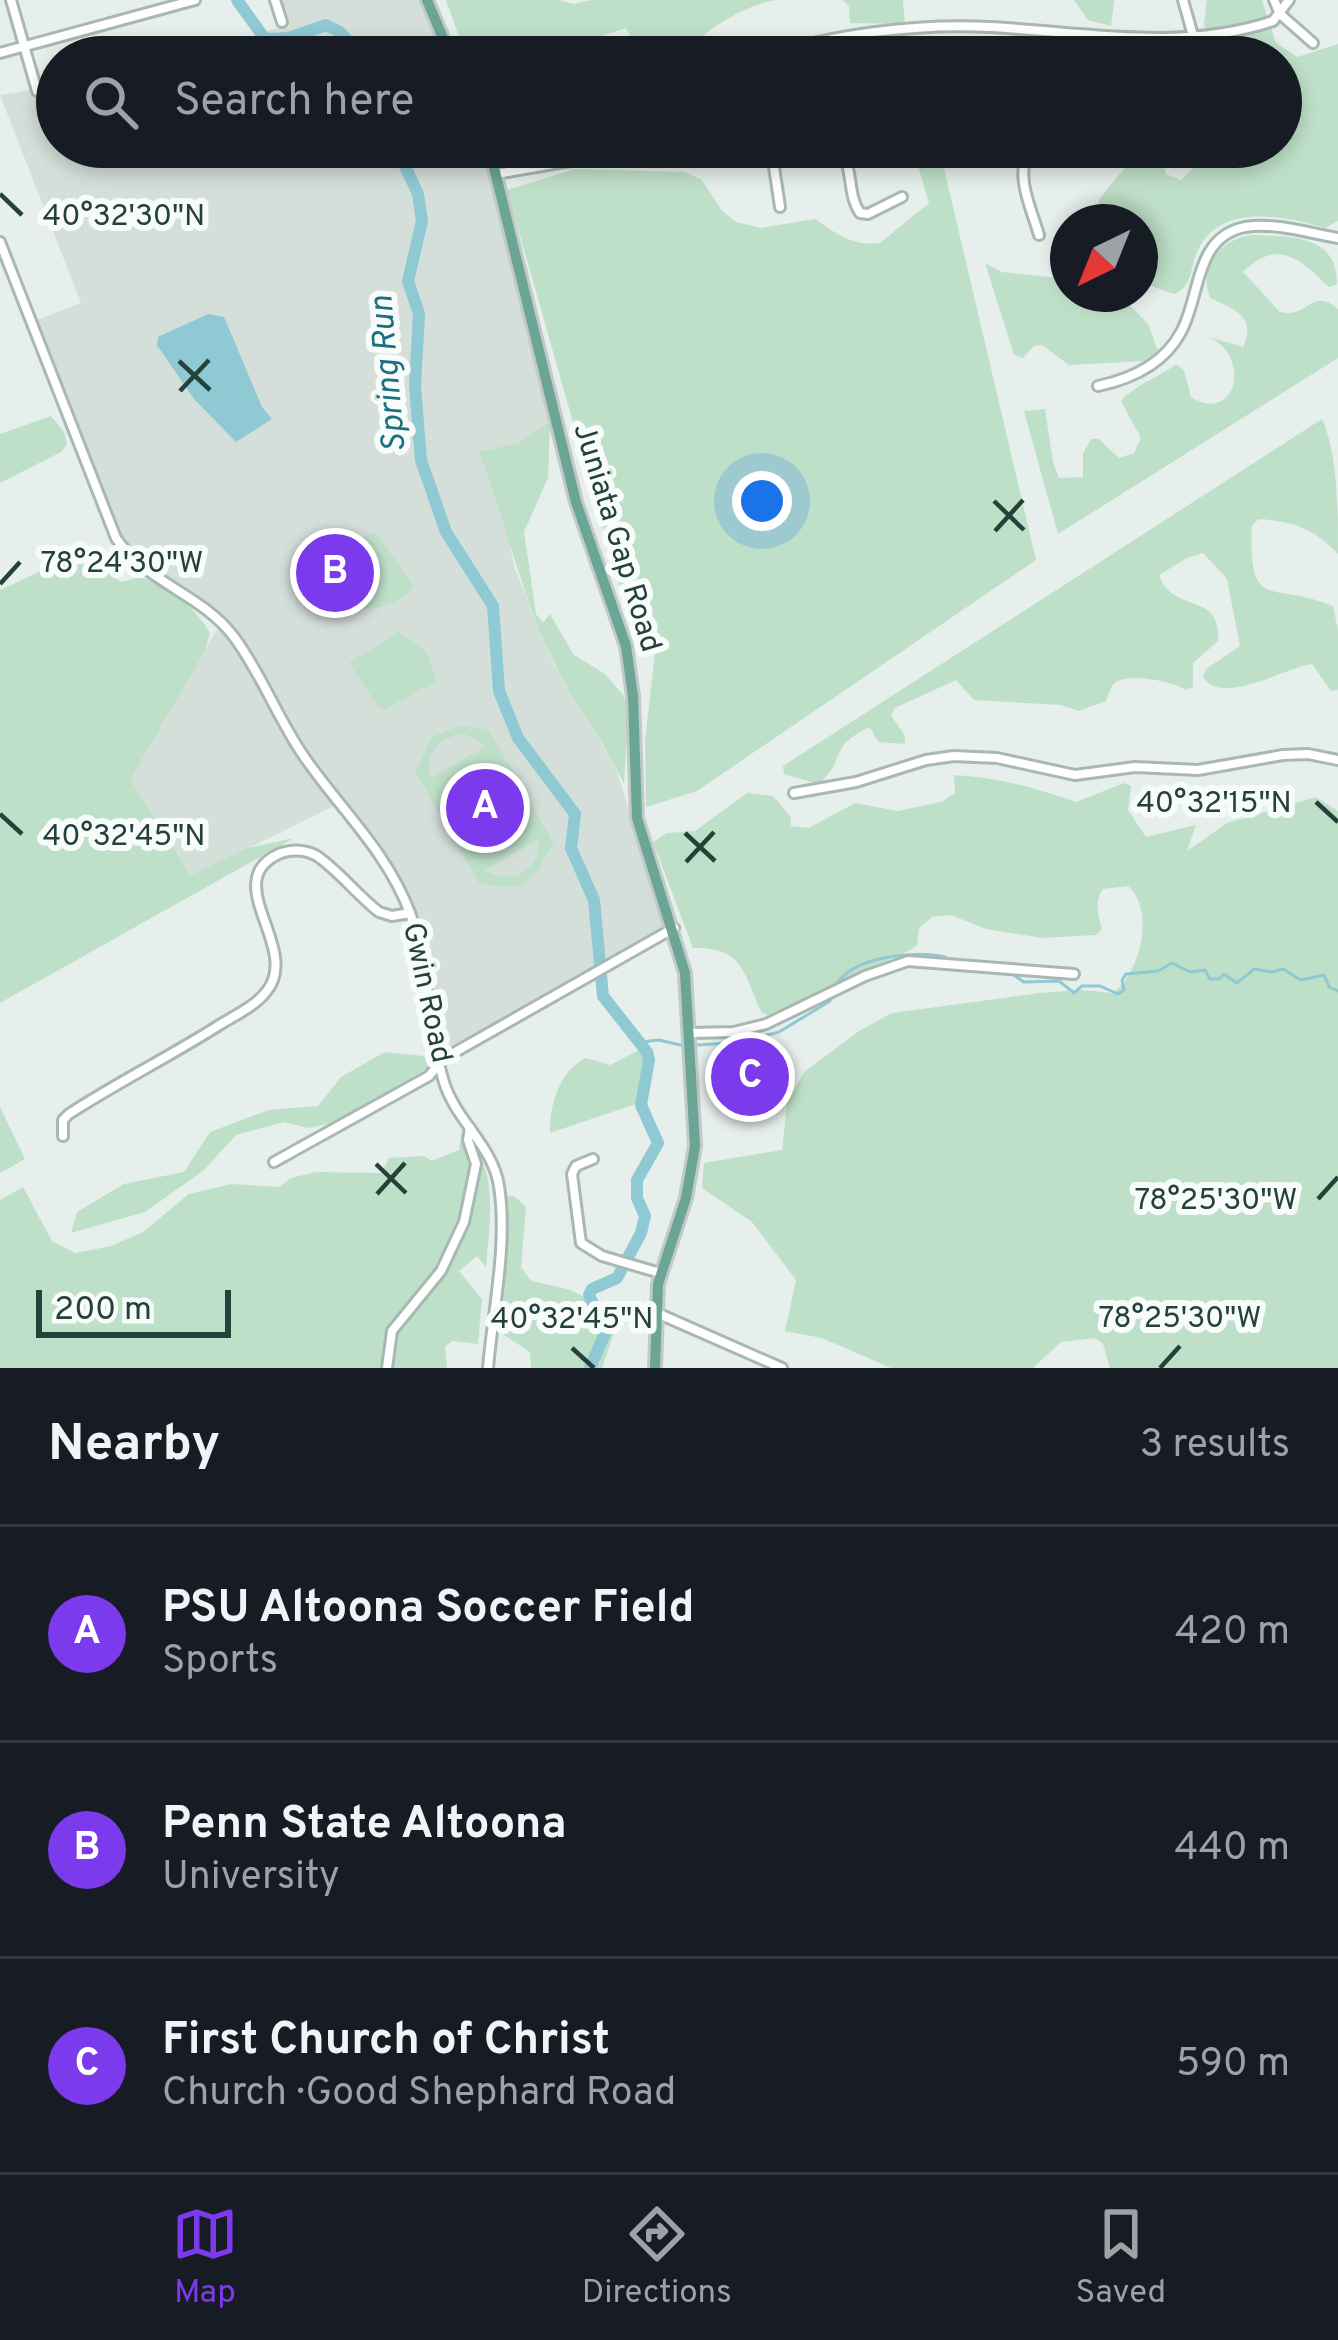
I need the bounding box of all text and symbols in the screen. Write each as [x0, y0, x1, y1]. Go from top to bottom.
search box [36, 36, 1302, 168]
icon: search [78, 69, 144, 135]
text: Search here [174, 74, 414, 131]
text: 40°32'30"N [43, 199, 205, 236]
north arrow [1050, 204, 1158, 312]
water label: Spring Run [362, 294, 418, 454]
street label: Juniata Gap Road [564, 419, 668, 657]
your location [732, 471, 792, 531]
pin: B [296, 528, 374, 618]
text: 78°24'30"W [41, 546, 203, 583]
pin: A [446, 763, 524, 853]
text: 40°32'15"N [1136, 786, 1292, 823]
text: 40°32'45"N [43, 819, 206, 856]
street label: Gwin Road [393, 919, 459, 1067]
pin: C [711, 1032, 789, 1122]
text: 78°25'30"W [1134, 1183, 1298, 1220]
scale bar [36, 1284, 231, 1337]
text: 200 m [54, 1290, 152, 1332]
text: 78°25'30"W [1098, 1301, 1262, 1338]
text: 40°32'45"N [491, 1302, 654, 1339]
text: Nearby [48, 1414, 220, 1479]
text: 3 results [1140, 1422, 1290, 1471]
text: PSU Altoona Soccer Field [162, 1581, 695, 1638]
text: A [73, 1609, 101, 1658]
text: 420 m [1175, 1609, 1290, 1658]
text: Sports [162, 1638, 278, 1687]
text: Penn State Altoona [162, 1797, 566, 1854]
text: B [74, 1825, 100, 1874]
text: 440 m [1174, 1825, 1290, 1874]
text: University [162, 1854, 340, 1903]
text: First Church of Christ [162, 2013, 610, 2070]
text: C [75, 2041, 99, 2090]
text: 590 m [1176, 2041, 1290, 2090]
text: Church · Good Shephard Road [162, 2070, 676, 2119]
tab: Map [172, 2201, 238, 2315]
tab: Directions [582, 2201, 732, 2315]
tab: Saved [1075, 2201, 1166, 2315]

